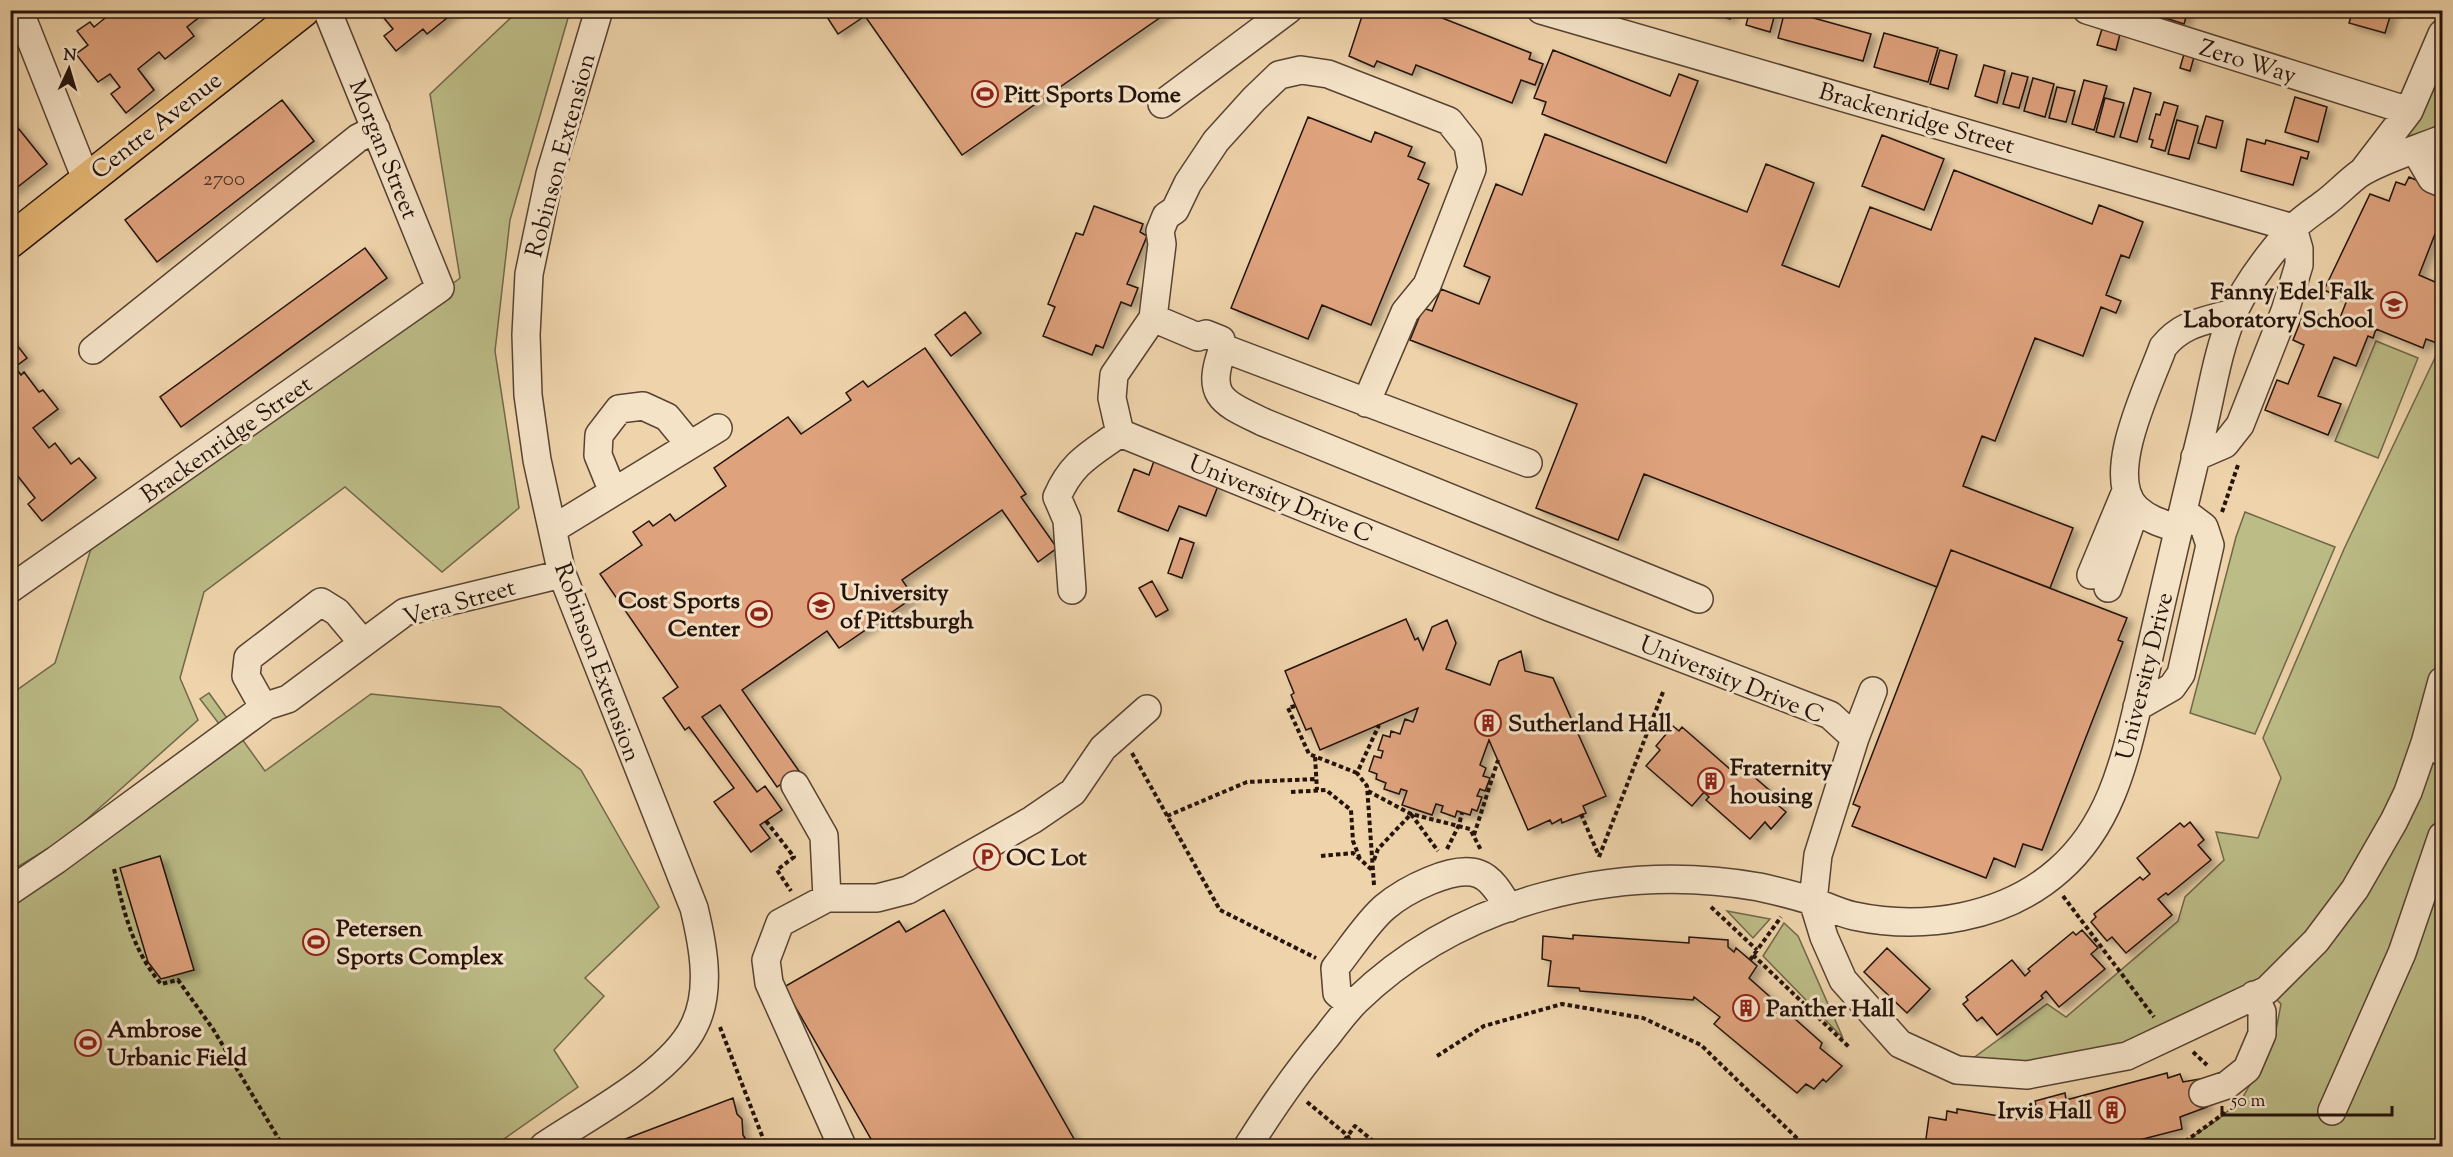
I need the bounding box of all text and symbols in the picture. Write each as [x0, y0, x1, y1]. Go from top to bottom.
street label: Zero Way [2195, 32, 2300, 94]
north arrow [39, 39, 99, 99]
text: N [63, 45, 77, 68]
street label: Robinson Extension [518, 50, 606, 261]
street label: Centre Avenue [85, 65, 230, 188]
street label: Morgan Street [339, 75, 426, 225]
street label: Brackenridge Street [1815, 76, 2018, 164]
sports icon: Pitt Sports Dome [970, 79, 1000, 109]
place label: Pitt Sports Dome [1004, 79, 1181, 113]
house number: 2700 [203, 165, 245, 195]
place label: Fanny Edel Falk Laboratory School [2184, 276, 2375, 338]
school or university icon: Fanny Edel Falk Laboratory School [2379, 290, 2409, 320]
street label: Brackenridge Street [135, 369, 320, 513]
street label: University Drive C [1183, 447, 1378, 552]
street label: Robinson Extension [544, 558, 648, 767]
street label: Vera Street [399, 572, 520, 636]
place label: University of Pittsburgh [840, 577, 975, 639]
place label: Cost Sports Center [618, 585, 741, 647]
street label: University Drive [2109, 589, 2183, 764]
school or university icon: University of Pittsburgh [806, 591, 836, 621]
sports icon: Cost Sports Center [744, 599, 774, 629]
street label: University Drive C [1634, 628, 1829, 733]
building icon: Sutherland Hall [1473, 708, 1503, 738]
place label: Sutherland Hall [1508, 708, 1672, 742]
place label: Fraternity housing [1730, 752, 1832, 814]
building icon: Fraternity housing [1696, 766, 1726, 796]
parking icon: OC Lot [972, 842, 1002, 872]
place label: OC Lot [1006, 842, 1087, 876]
place label: Petersen Sports Complex [336, 913, 504, 975]
sports icon: Petersen Sports Complex [301, 927, 331, 957]
building icon: Panther Hall [1731, 993, 1761, 1023]
place label: Panther Hall [1766, 993, 1895, 1027]
place label: Ambrose Urbanic Field [107, 1014, 248, 1076]
sports icon: Ambrose Urbanic Field [73, 1028, 103, 1058]
scale bar [2222, 1079, 2392, 1117]
text: 50 m [2230, 1089, 2266, 1115]
place label: Irvis Hall [1998, 1095, 2092, 1129]
building icon: Irvis Hall [2097, 1095, 2127, 1125]

